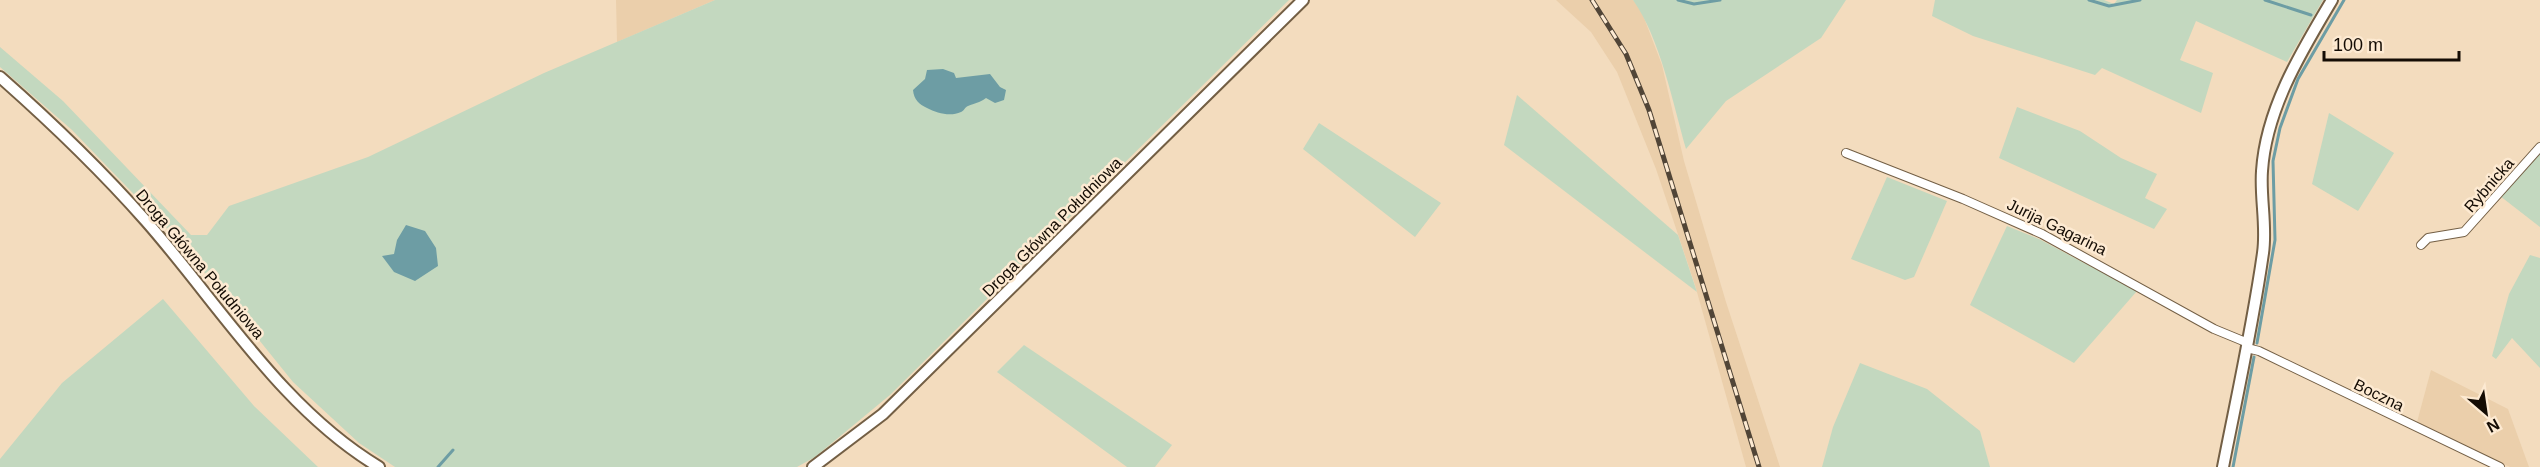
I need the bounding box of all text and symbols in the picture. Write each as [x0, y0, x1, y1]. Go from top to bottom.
scale bar [2324, 24, 2459, 62]
text: 100 m [2333, 35, 2383, 55]
street label: Droga Główna Południowa [979, 154, 1125, 300]
street label: Rybnicka [2461, 155, 2517, 215]
street label: Droga Główna Południowa [133, 186, 267, 342]
street label: Jurija Gagarina [2005, 196, 2110, 258]
street label: Boczna [2351, 376, 2407, 414]
north arrow [2456, 383, 2516, 443]
text: N [2484, 415, 2502, 436]

